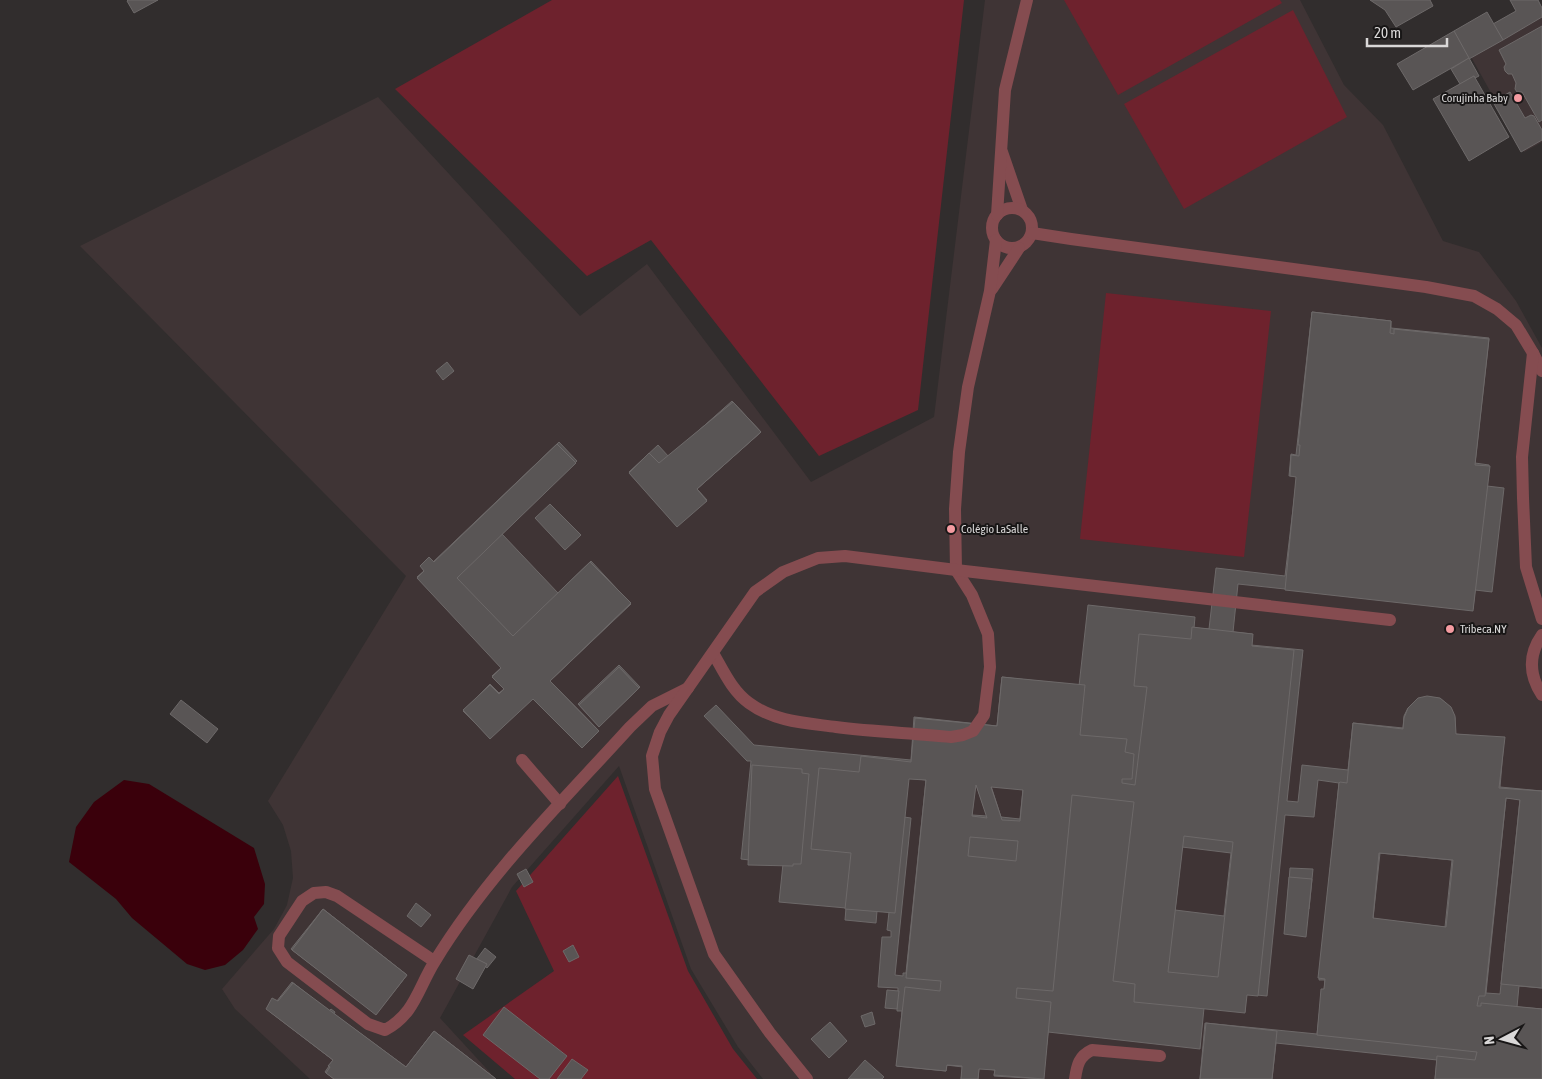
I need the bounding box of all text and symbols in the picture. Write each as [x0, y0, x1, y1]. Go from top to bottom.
scale bar [1367, 15, 1447, 47]
text: 20 m [1374, 24, 1401, 41]
place label: Corujinha Baby [1441, 91, 1508, 105]
marker: Corujinha Baby [1512, 92, 1524, 104]
place label: Colégio LaSalle [961, 522, 1028, 536]
marker: Colégio LaSalle [945, 523, 957, 535]
place label: Tribeca.NY [1460, 622, 1507, 636]
marker: Tribeca.NY [1444, 623, 1456, 635]
north arrow [1477, 1014, 1527, 1064]
text: N [1481, 1035, 1497, 1045]

